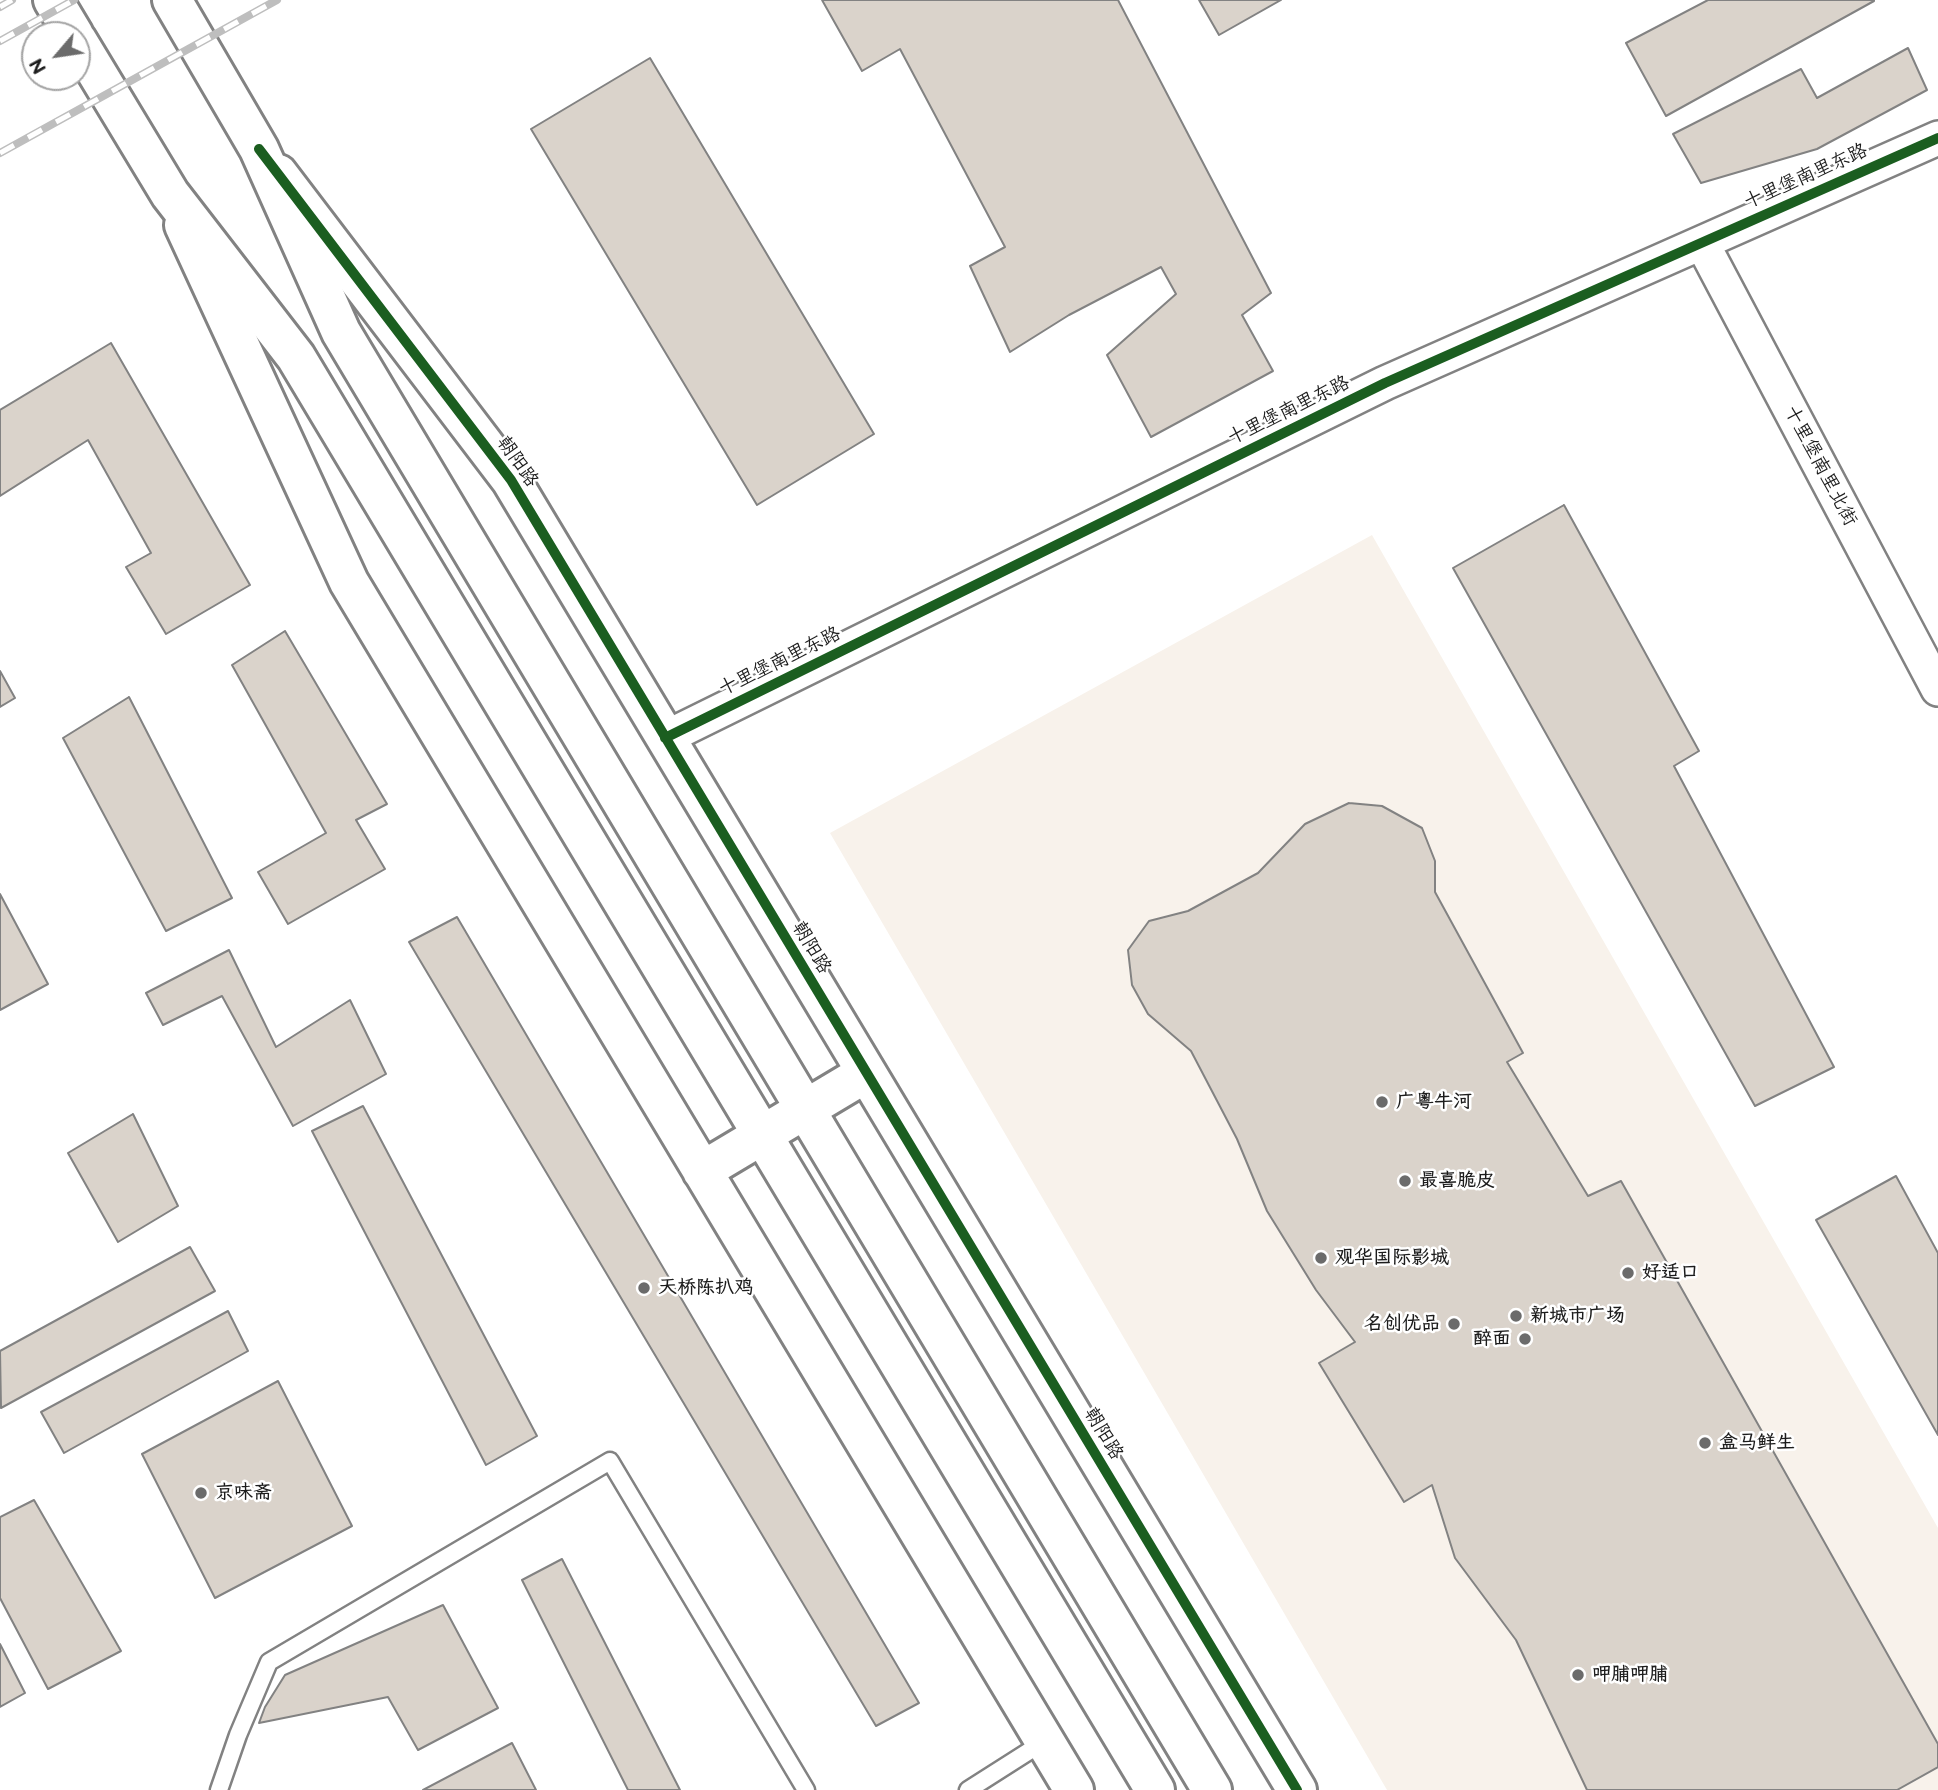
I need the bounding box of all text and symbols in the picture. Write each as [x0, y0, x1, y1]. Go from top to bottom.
north arrow [21, 21, 91, 91]
text: N [25, 54, 52, 77]
street label: 十里堡南里东路 [1741, 140, 1871, 214]
street label: 十里堡南里东路 [1224, 372, 1354, 450]
street label: 十里堡南里北街 [1779, 402, 1861, 530]
street label: 朝阳路 [491, 432, 543, 492]
street label: 十里堡南里东路 [715, 623, 845, 701]
street label: 朝阳路 [787, 918, 835, 978]
place label: 广粤牛河 [1396, 1091, 1472, 1113]
marker: 广粤牛河 [1374, 1094, 1390, 1110]
place label: 最喜脆皮 [1419, 1170, 1495, 1192]
marker: 最喜脆皮 [1397, 1173, 1413, 1189]
place label: 观华国际影城 [1335, 1247, 1449, 1269]
marker: 观华国际影城 [1313, 1250, 1329, 1266]
place label: 好适口 [1642, 1262, 1699, 1284]
marker: 好适口 [1620, 1265, 1636, 1281]
place label: 天桥陈扒鸡 [658, 1277, 753, 1299]
marker: 天桥陈扒鸡 [636, 1280, 652, 1296]
place label: 新城市广场 [1530, 1305, 1625, 1327]
marker: 新城市广场 [1508, 1308, 1524, 1324]
place label: 名创优品 [1364, 1313, 1440, 1335]
marker: 名创优品 [1446, 1316, 1462, 1332]
place label: 醉面 [1473, 1328, 1511, 1350]
marker: 醉面 [1517, 1331, 1533, 1347]
street label: 朝阳路 [1079, 1404, 1127, 1464]
place label: 盒马鲜生 [1719, 1432, 1795, 1454]
marker: 盒马鲜生 [1697, 1435, 1713, 1451]
place label: 京味斋 [215, 1482, 272, 1504]
marker: 京味斋 [193, 1485, 209, 1501]
place label: 呷脯呷脯 [1592, 1664, 1668, 1686]
marker: 呷脯呷脯 [1570, 1667, 1586, 1683]

